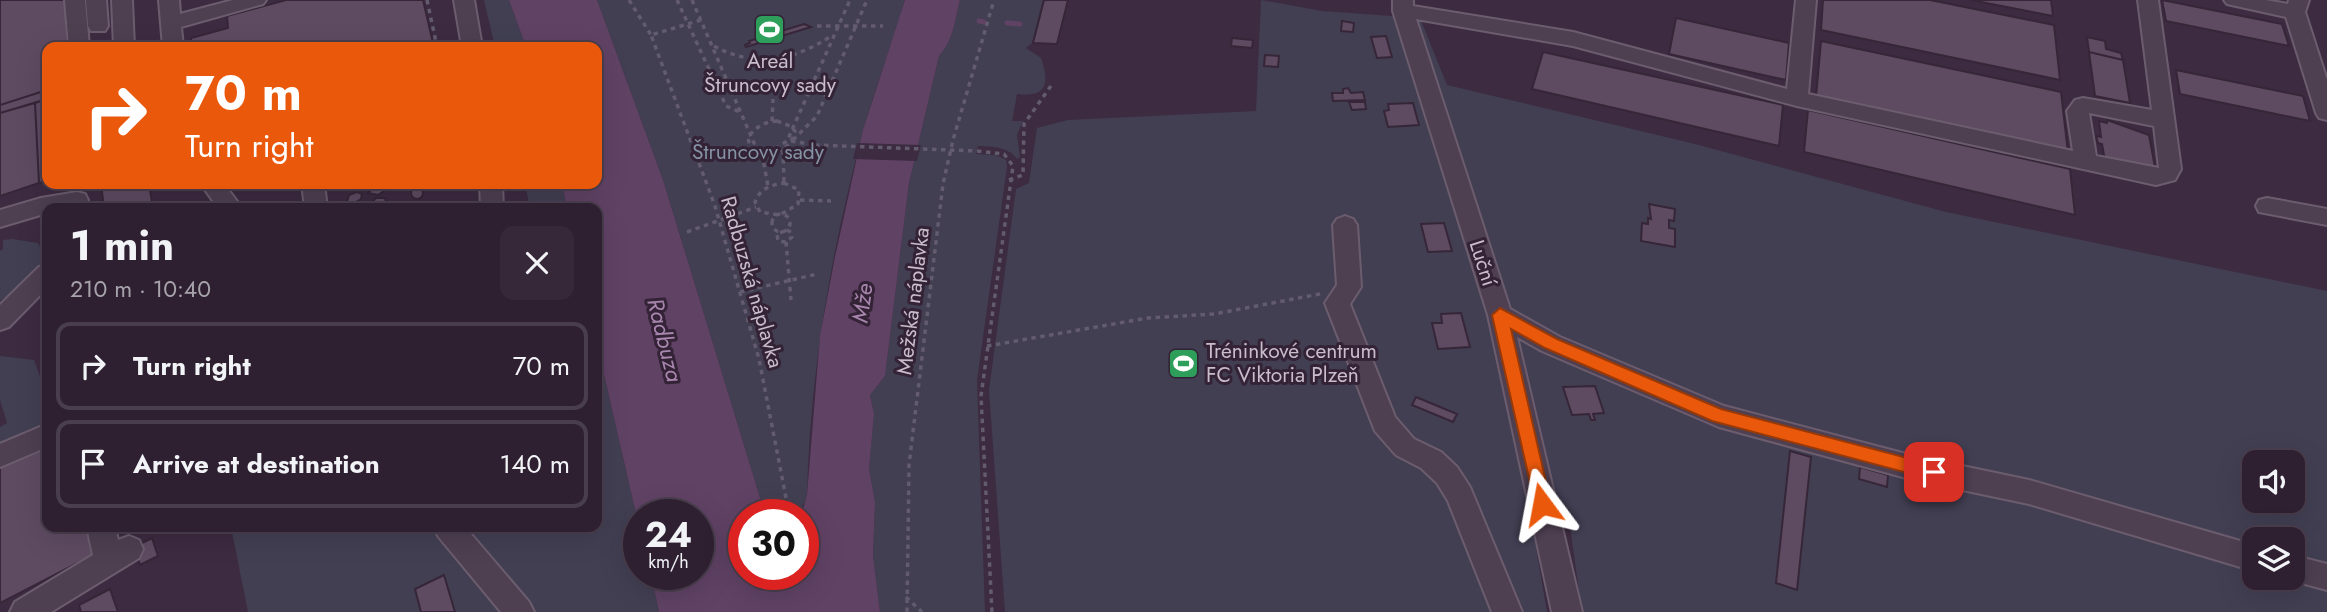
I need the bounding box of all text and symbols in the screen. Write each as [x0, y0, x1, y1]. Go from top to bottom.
sports icon: Areál Štruncovy sady [753, 12, 787, 46]
place label: Areál Štruncovy sady [704, 46, 837, 100]
text: 70 m [185, 58, 302, 128]
icon: right [70, 70, 161, 161]
text: Turn right [185, 123, 314, 169]
park label: Štruncovy sady [692, 137, 825, 167]
street label: Radbuzská náplavka [713, 193, 791, 371]
text: 1 min [70, 215, 174, 276]
button: close [500, 226, 574, 300]
street label: Mežská náplavka [889, 226, 937, 376]
street label: Luční [1462, 236, 1505, 291]
text: 210 m · 10:40 [70, 272, 211, 306]
water label: Mže [842, 281, 882, 325]
water label: Radbuza [638, 294, 692, 386]
place label: Tréninkové centrum FC Viktoria Plzeň [1206, 336, 1377, 390]
sports icon: Tréninkové centrum FC Viktoria Plzeň [1166, 346, 1200, 380]
icon: right [74, 347, 112, 385]
text: Turn right [133, 347, 251, 385]
text: 70 m [513, 347, 570, 385]
pin [1904, 442, 1964, 502]
icon: arrive [74, 445, 112, 483]
text: Arrive at destination [133, 445, 380, 483]
text: 140 m [499, 445, 570, 483]
map controls [2242, 450, 2305, 590]
button: sound [2242, 450, 2305, 513]
icon: arrive [1915, 453, 1953, 491]
position arrow [1505, 467, 1579, 541]
speed limit sign: 30 [728, 499, 819, 590]
text: 24 [645, 510, 692, 560]
button: layers [2242, 527, 2305, 590]
text: km/h [648, 549, 689, 575]

